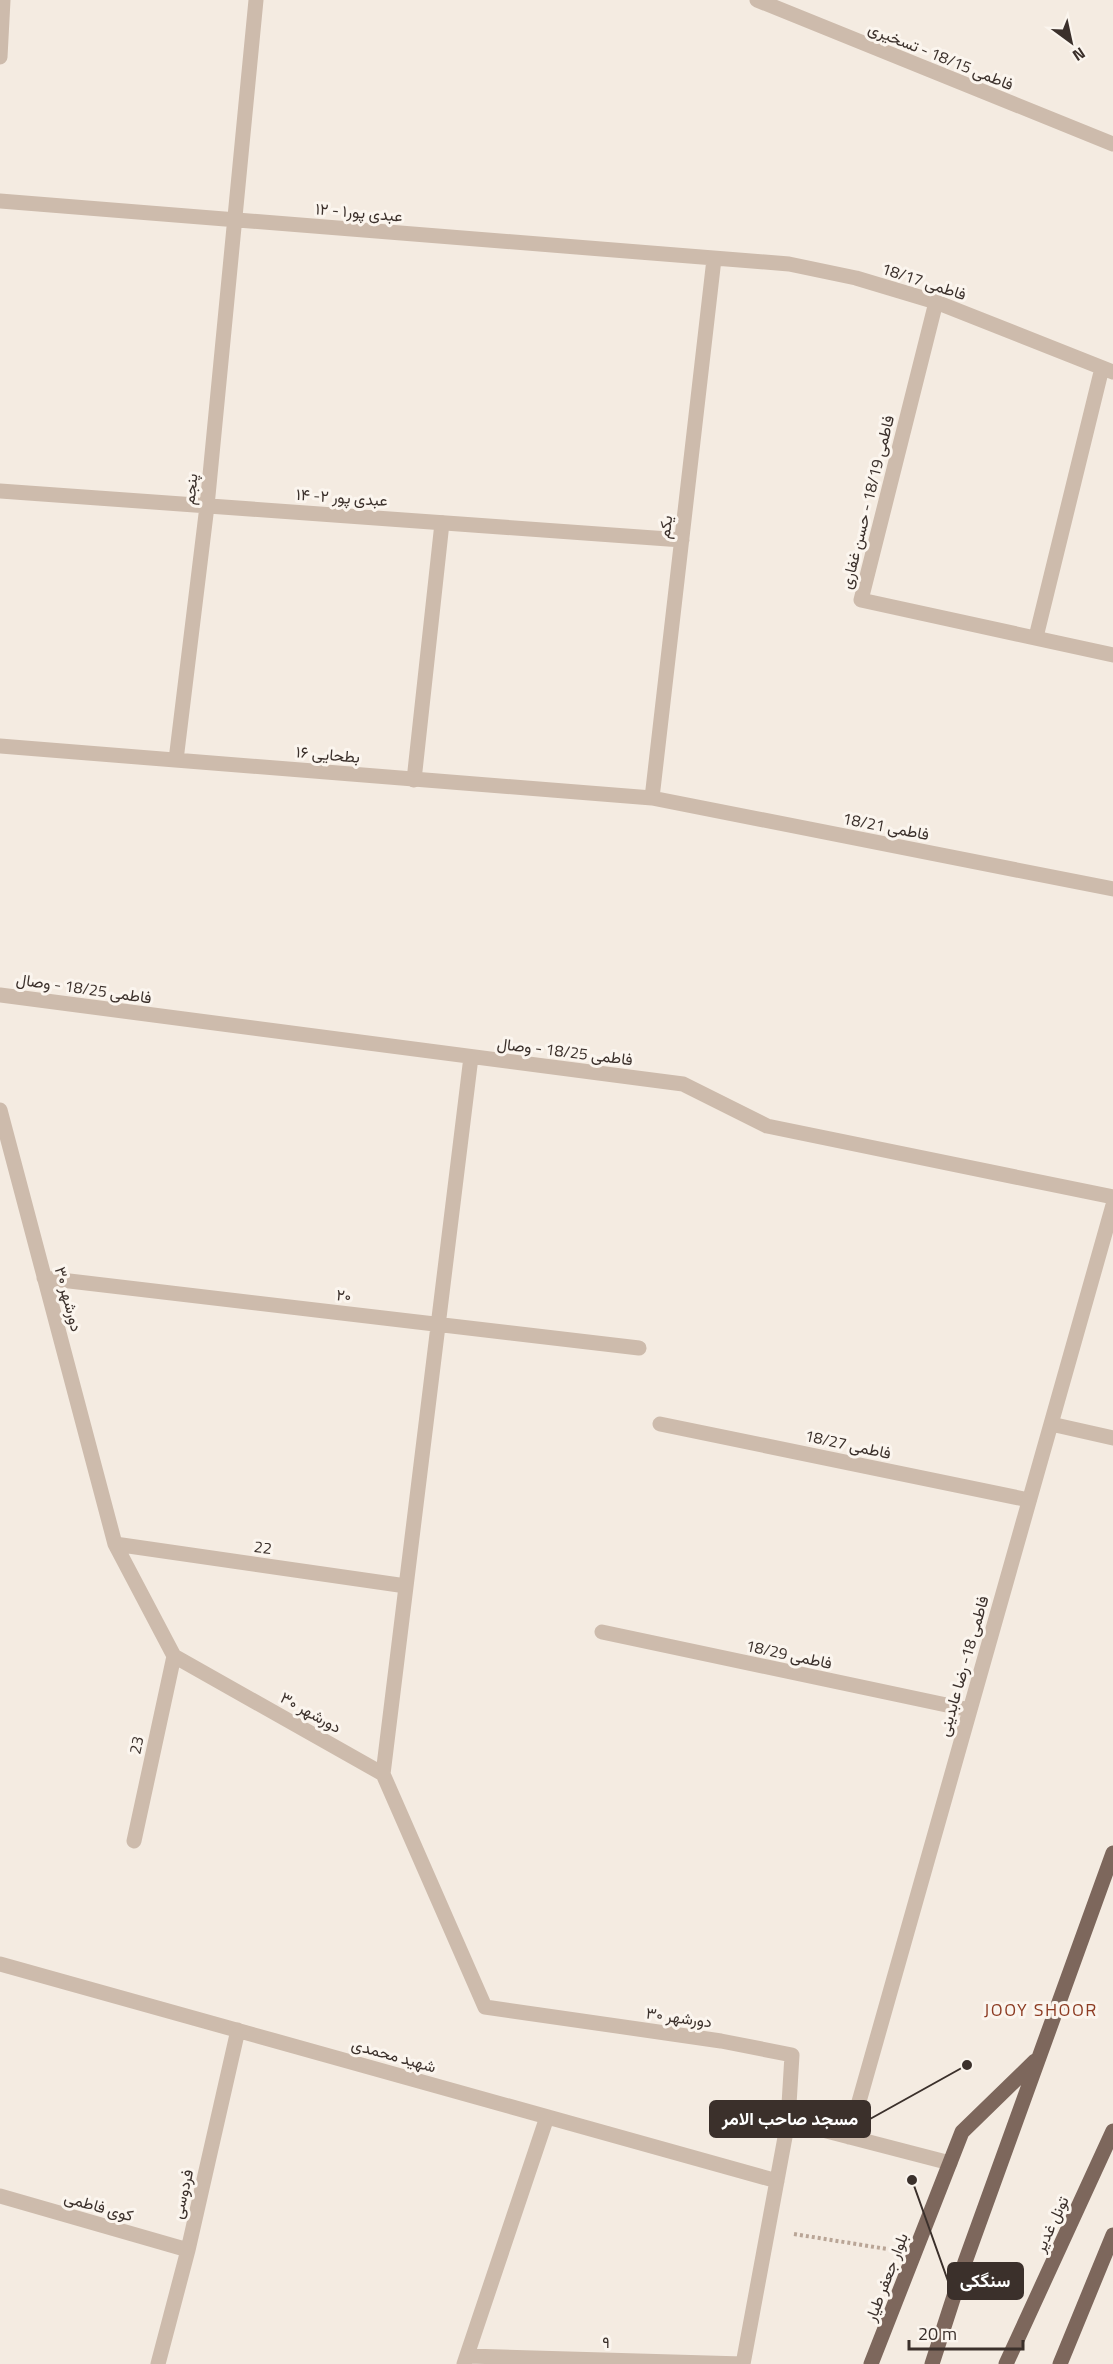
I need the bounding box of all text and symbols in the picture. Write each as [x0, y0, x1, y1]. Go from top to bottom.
north arrow [1041, 12, 1101, 72]
street label: فاطمی 18/15 - تسخیری [865, 16, 1017, 96]
text: N [1068, 41, 1090, 68]
street label: عبدی پور۱ - ۱۲ [314, 196, 404, 228]
street label: فاطمی 18/17 [879, 256, 969, 306]
street label: فاطمی 18/19 - حسن غفاری [834, 413, 900, 591]
street label: پنجم [176, 472, 204, 506]
street label: عبدی پور ۲- ۱۴ [295, 482, 389, 512]
street label: یکم [652, 514, 678, 540]
street label: بطحایی ۱۶ [295, 739, 361, 769]
street label: فاطمی 18/21 [841, 806, 931, 846]
street label: فاطمی 18/25 - وصال [15, 967, 153, 1009]
street label: فاطمی 18/25 - وصال [496, 1031, 634, 1071]
street label: دورشهر ۳۰ [49, 1264, 89, 1334]
street label: ۲۰ [335, 1282, 353, 1308]
street label: فاطمی 18/27 [803, 1423, 893, 1465]
street label: 22 [252, 1534, 274, 1560]
street label: فاطمی 18- رضا عابدینی [931, 1593, 995, 1739]
street label: فاطمی 18/29 [744, 1633, 834, 1675]
street label: دورشهر ۳۰ [276, 1685, 346, 1739]
street label: 23 [122, 1734, 150, 1756]
district label: JOOY SHOOR [984, 1996, 1098, 2023]
street label: دورشهر ۳۰ [644, 2000, 714, 2034]
street label: شهید محمدی [349, 2031, 439, 2079]
callout: مسجد صاحب الامر [710, 2101, 870, 2137]
text: مسجد صاحب الامر [721, 2105, 858, 2132]
street label: فردوسی [165, 2167, 199, 2221]
street label: کوی فاطمی [62, 2185, 136, 2227]
street label: تونل غدیر [1027, 2192, 1074, 2257]
street label: بلوار جعفر طیار [858, 2229, 914, 2326]
callout: سنگکی [948, 2263, 1023, 2299]
text: سنگکی [960, 2267, 1010, 2294]
scale bar [909, 2313, 1023, 2351]
text: 20 m [918, 2320, 957, 2347]
street label: ۹ [602, 2330, 610, 2354]

